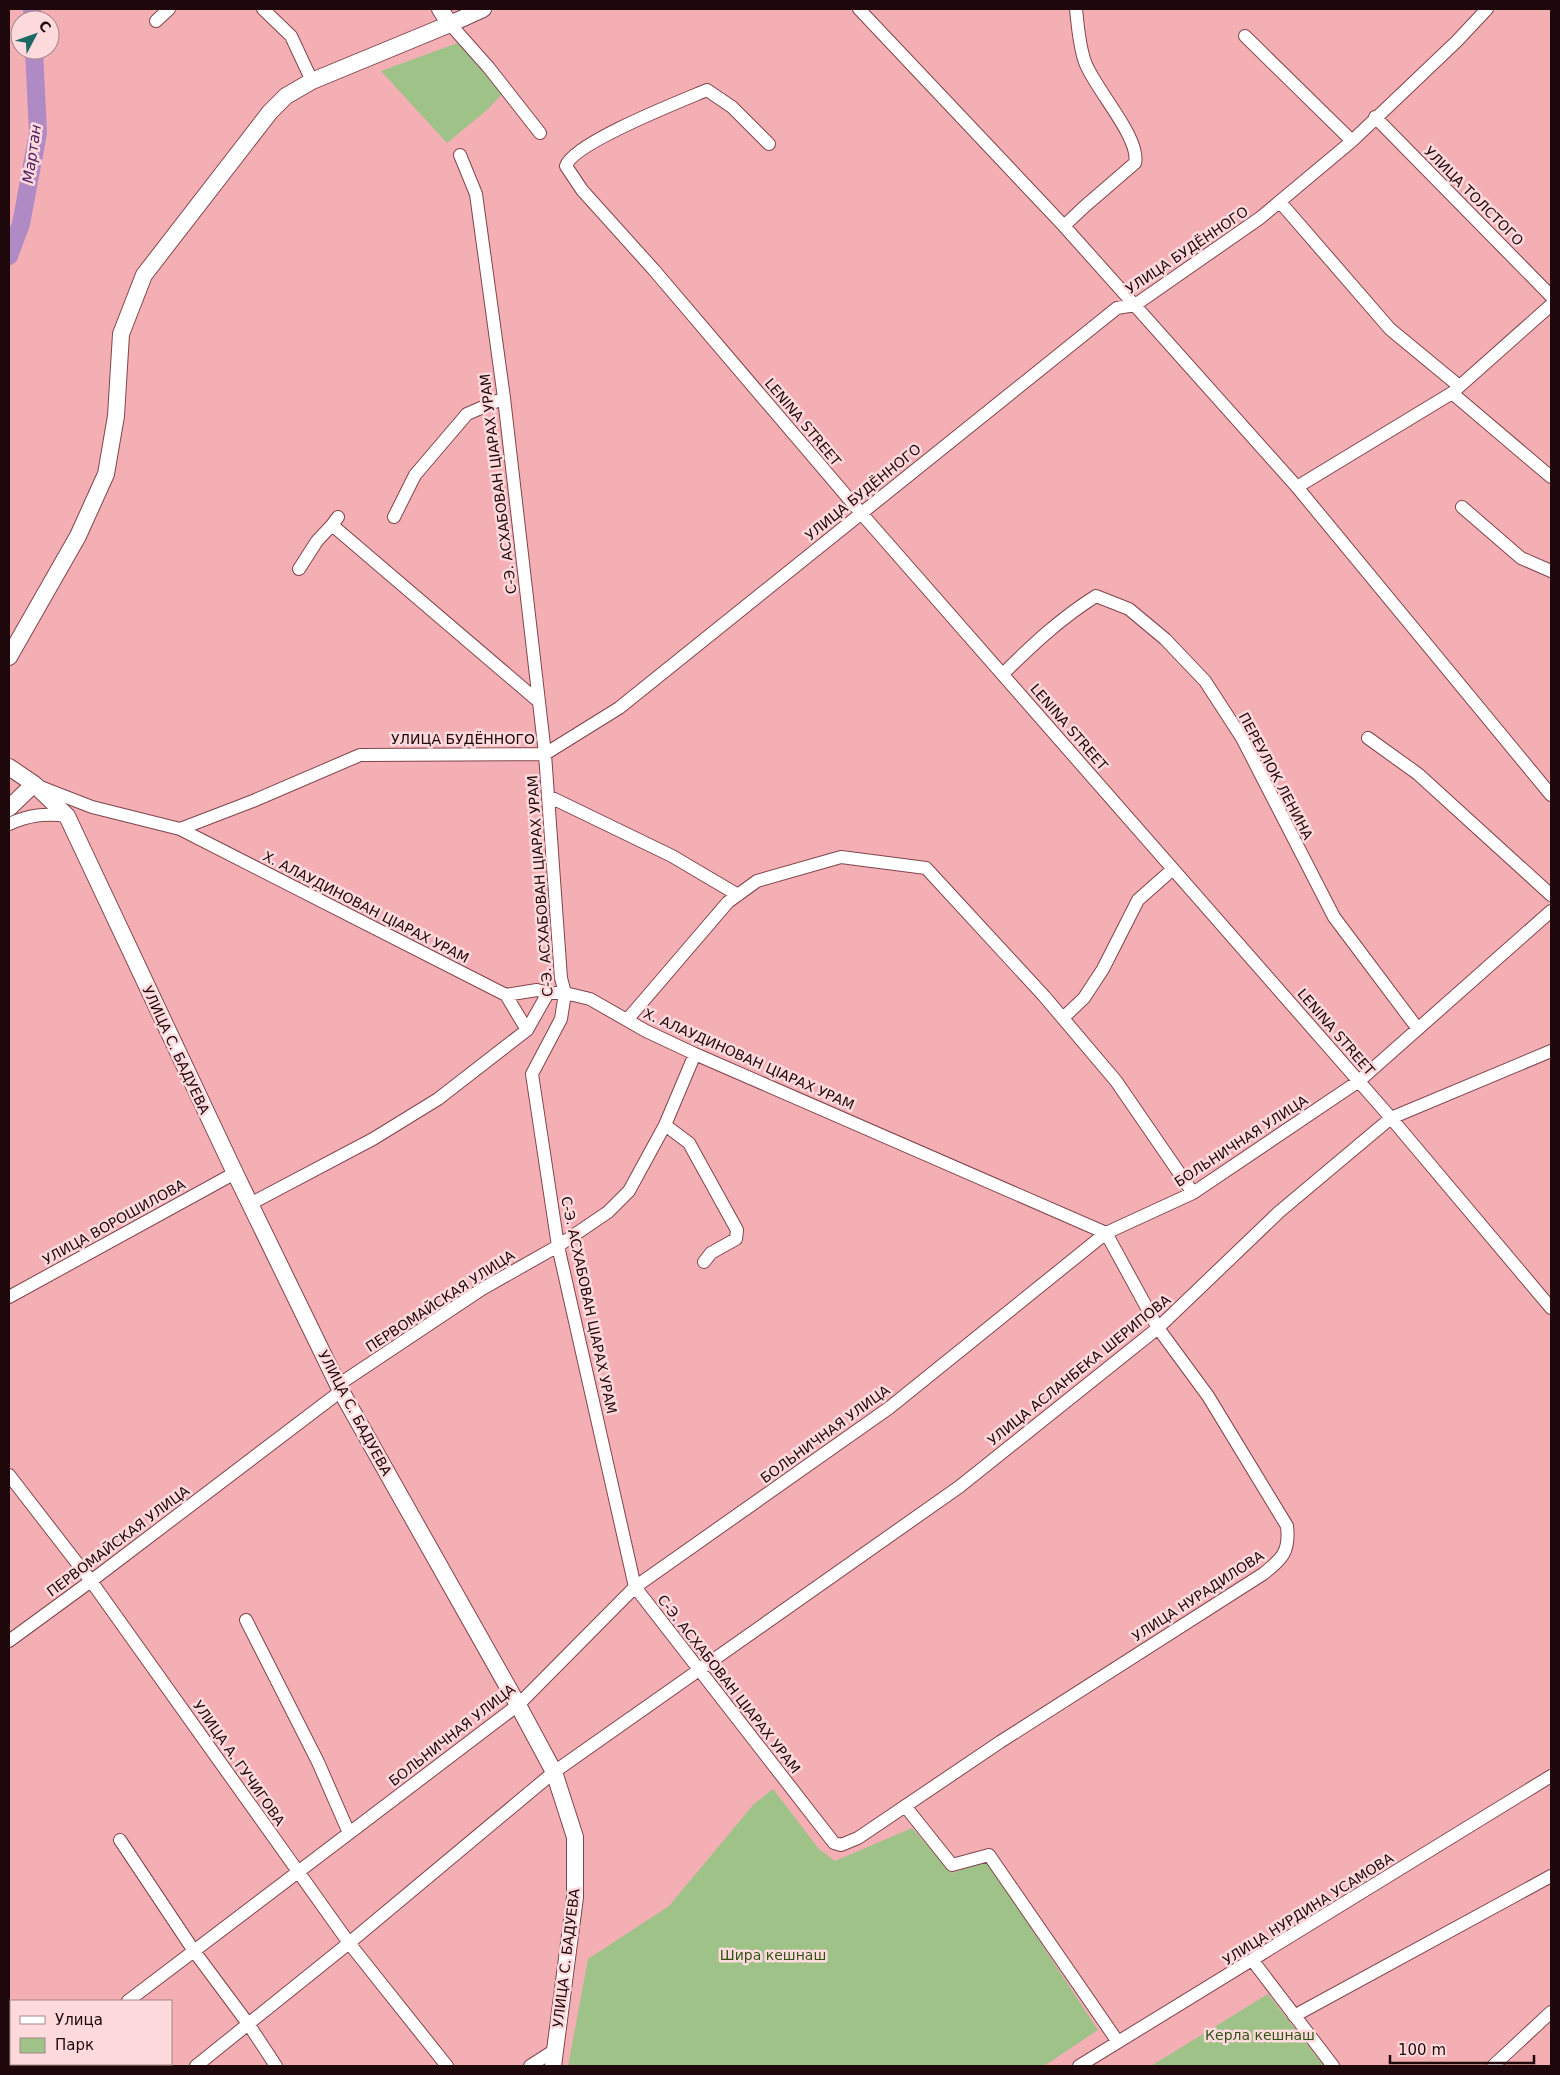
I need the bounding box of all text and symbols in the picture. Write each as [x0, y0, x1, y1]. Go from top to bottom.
north arrow [10, 10, 60, 60]
text: С [35, 17, 54, 36]
water label: Мартан [19, 123, 45, 185]
street label: УЛИЦА ТОЛСТОГО [1421, 143, 1527, 249]
street label: УЛИЦА БУДЁННОГО [1122, 202, 1251, 297]
street label: С-Э. АСХАБОВАН ЦIАРАХ УРАМ [477, 373, 519, 595]
street label: LENINA STREET [762, 375, 844, 469]
street label: УЛИЦА БУДЁННОГО [801, 440, 924, 544]
street label: LENINA STREET [1027, 681, 1111, 774]
street label: ПЕРЕУЛОК ЛЕНИНА [1236, 710, 1317, 843]
street label: УЛИЦА БУДЁННОГО [391, 730, 535, 747]
street label: С-Э. АСХАБОВАН ЦIАРАХ УРАМ [524, 775, 556, 997]
street label: Х. АЛАУДИНОВАН ЦIАРАХ УРАМ [260, 848, 472, 966]
street label: УЛИЦА С. БАДУЕВА [139, 983, 213, 1117]
street label: LENINA STREET [1294, 986, 1378, 1079]
street label: Х. АЛАУДИНОВАН ЦIАРАХ УРАМ [641, 1005, 857, 1113]
street label: БОЛЬНИЧНАЯ УЛИЦА [1171, 1092, 1311, 1190]
street label: УЛИЦА ВОРОШИЛОВА [40, 1176, 189, 1268]
street label: С-Э. АСХАБОВАН ЦIАРАХ УРАМ [558, 1195, 620, 1415]
street label: ПЕРВОМАЙСКАЯ УЛИЦА [362, 1246, 518, 1355]
street label: УЛИЦА АСЛАНБЕКА ШЕРИПОВА [984, 1291, 1174, 1449]
street label: УЛИЦА С. БАДУЕВА [315, 1348, 395, 1479]
street label: БОЛЬНИЧНАЯ УЛИЦА [757, 1382, 893, 1486]
street label: ПЕРВОМАЙСКАЯ УЛИЦА [43, 1481, 193, 1600]
street label: УЛИЦА НУРАДИЛОВА [1129, 1547, 1267, 1645]
street label: С-Э. АСХАБОВАН ЦIАРАХ УРАМ [654, 1592, 804, 1776]
street label: БОЛЬНИЧНАЯ УЛИЦА [386, 1681, 519, 1789]
street label: УЛИЦА А. ГУЧИГОВА [190, 1697, 288, 1829]
street label: УЛИЦА НУРДИНА УСАМОВА [1220, 1850, 1397, 1968]
street label: УЛИЦА С. БАДУЕВА [550, 1887, 583, 2028]
park label: Шира кешнаш [720, 1947, 826, 1963]
legend [10, 2000, 172, 2065]
text: Улица [55, 2011, 103, 2029]
park label: Керла кешнаш [1205, 2027, 1315, 2043]
scale bar [1390, 2032, 1534, 2064]
text: Парк [55, 2036, 94, 2054]
text: 100 m [1398, 2041, 1446, 2059]

